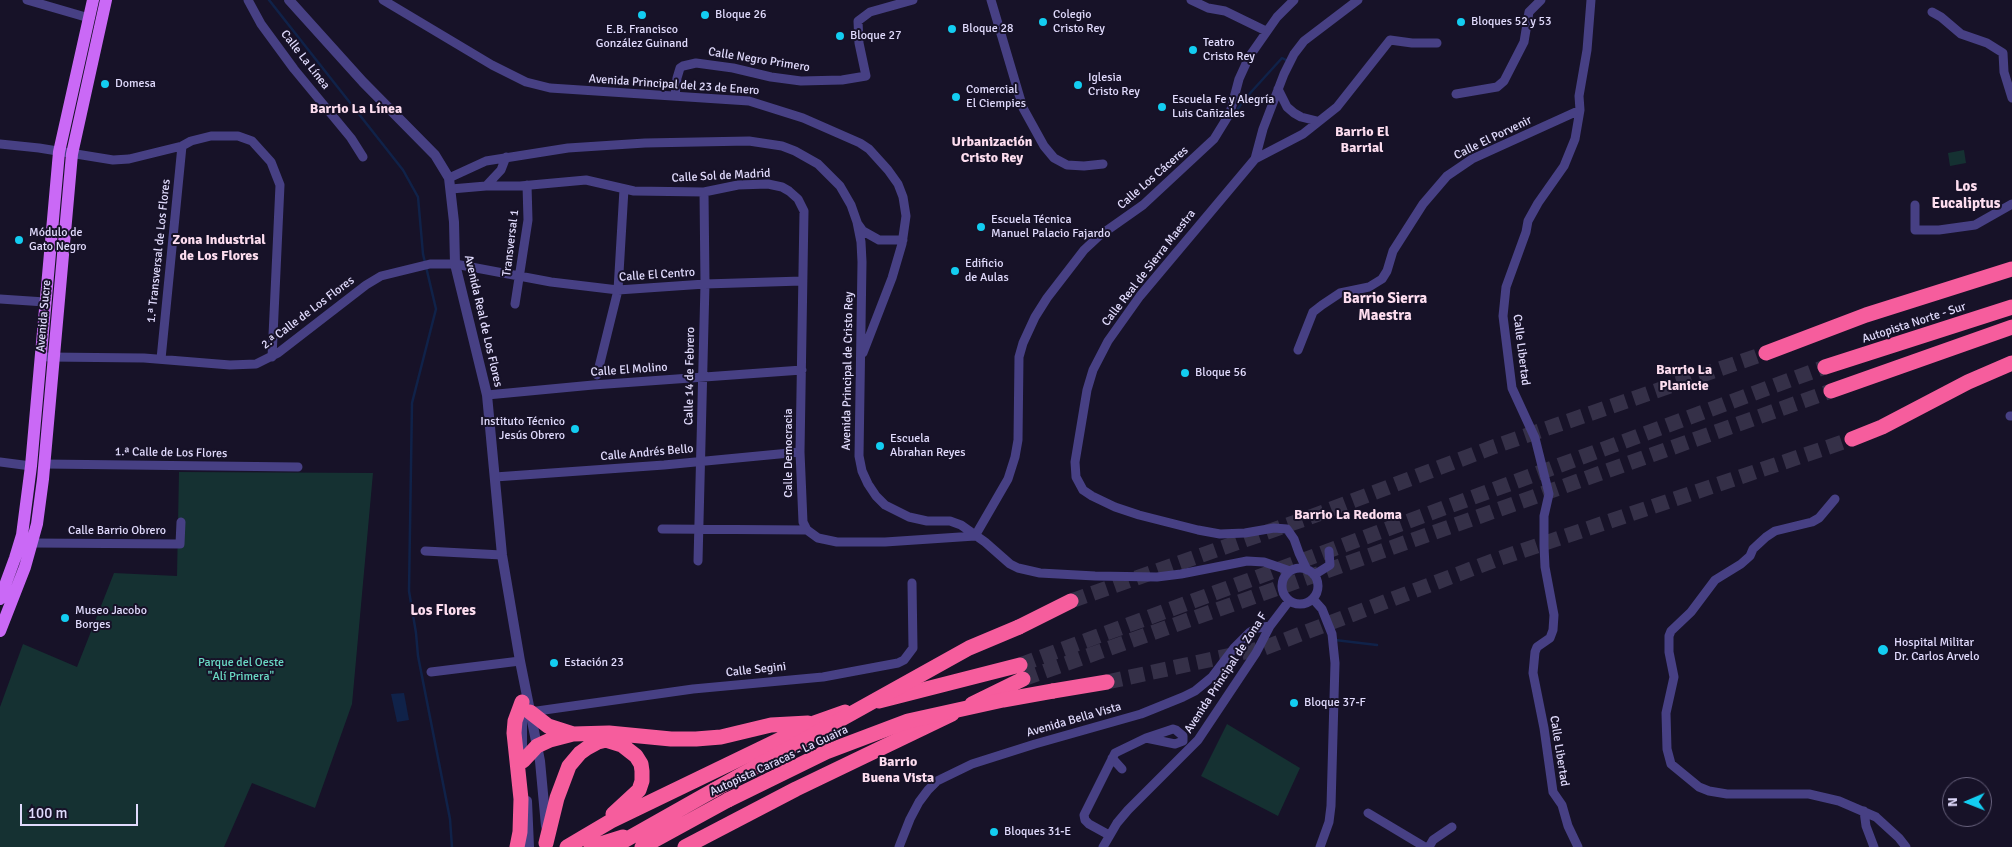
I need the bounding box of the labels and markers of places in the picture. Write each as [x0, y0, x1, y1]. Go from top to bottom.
place label: Bloque 26 [715, 8, 766, 22]
place label: Colegio Cristo Rey [1053, 8, 1105, 36]
marker: E.B. Francisco González Guinand [636, 9, 648, 21]
marker: Bloque 26 [699, 9, 711, 21]
place label: Bloques 52 y 53 [1471, 15, 1551, 29]
marker: Colegio Cristo Rey [1037, 16, 1049, 28]
marker: Bloques 52 y 53 [1455, 16, 1467, 28]
place label: Bloque 28 [962, 22, 1013, 36]
place label: E.B. Francisco González Guinand [596, 23, 688, 51]
marker: Bloque 28 [946, 23, 958, 35]
place label: Bloque 27 [850, 29, 901, 43]
marker: Bloque 27 [834, 30, 846, 42]
place label: Teatro Cristo Rey [1203, 36, 1255, 64]
marker: Teatro Cristo Rey [1187, 44, 1199, 56]
place label: Iglesia Cristo Rey [1088, 71, 1140, 99]
place label: Domesa [115, 77, 156, 91]
marker: Domesa [99, 78, 111, 90]
marker: Iglesia Cristo Rey [1072, 79, 1084, 91]
place label: Comercial El Ciempies [966, 83, 1026, 111]
marker: Comercial El Ciempies [950, 91, 962, 103]
place label: Escuela Fe y Alegría Luis Cañizales [1172, 93, 1274, 121]
marker: Escuela Fe y Alegría Luis Cañizales [1156, 101, 1168, 113]
place label: Escuela Técnica Manuel Palacio Fajardo [991, 213, 1110, 241]
marker: Escuela Técnica Manuel Palacio Fajardo [975, 221, 987, 233]
place label: Módulo de Gato Negro [29, 226, 87, 254]
marker: Módulo de Gato Negro [13, 234, 25, 246]
place label: Edificio de Aulas [965, 257, 1009, 285]
marker: Edificio de Aulas [949, 265, 961, 277]
place label: Bloque 56 [1195, 366, 1246, 380]
marker: Bloque 56 [1179, 367, 1191, 379]
place label: Instituto Técnico Jesús Obrero [480, 415, 565, 443]
marker: Instituto Técnico Jesús Obrero [569, 423, 581, 435]
place label: Escuela Abrahan Reyes [890, 432, 966, 460]
marker: Escuela Abrahan Reyes [874, 440, 886, 452]
place label: Museo Jacobo Borges [75, 604, 147, 632]
marker: Museo Jacobo Borges [59, 612, 71, 624]
place label: Hospital Militar Dr. Carlos Arvelo [1894, 636, 1979, 664]
marker: Hospital Militar Dr. Carlos Arvelo [1876, 643, 1890, 657]
place label: Estación 23 [564, 656, 624, 670]
marker: Estación 23 [548, 657, 560, 669]
place label: Bloque 37-F [1304, 696, 1366, 710]
marker: Bloque 37-F [1288, 697, 1300, 709]
place label: Bloques 31-E [1004, 825, 1071, 839]
marker: Bloques 31-E [988, 826, 1000, 838]

